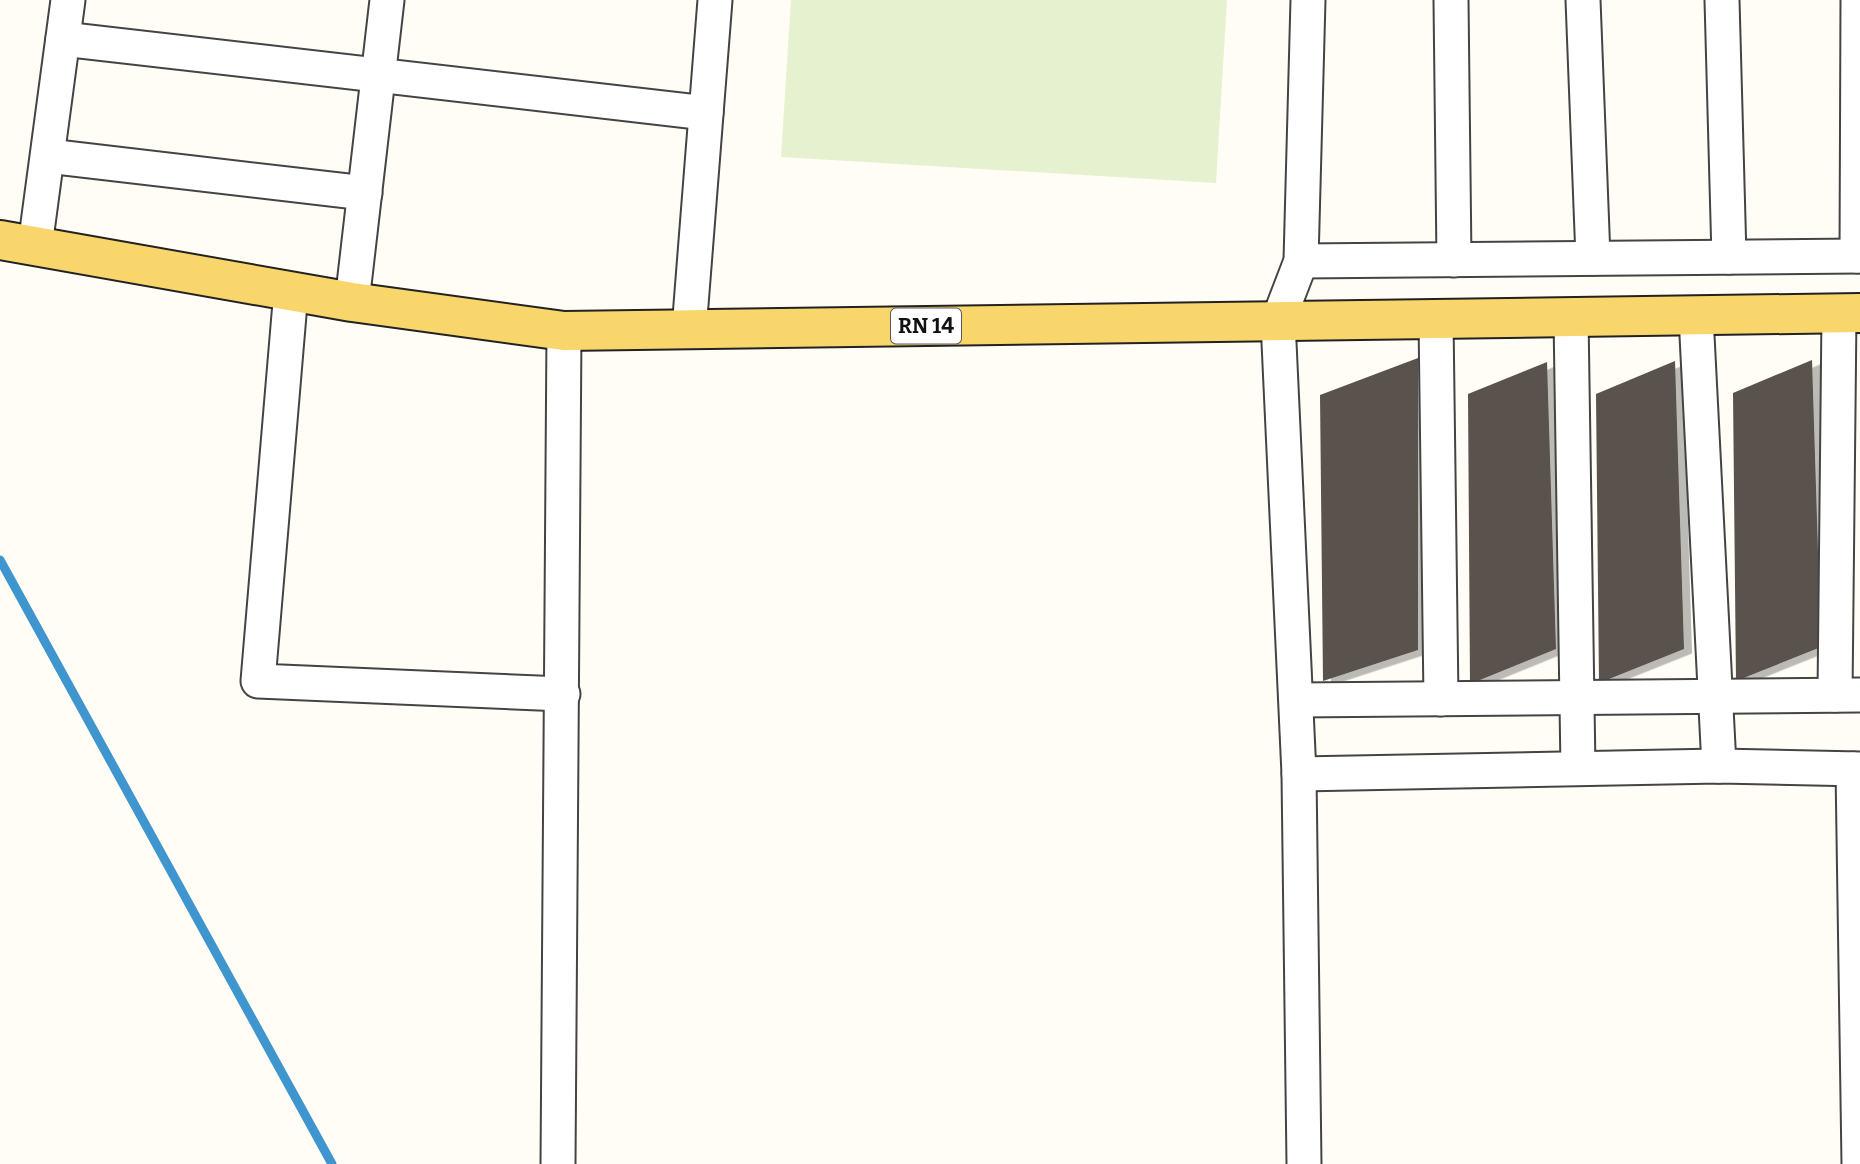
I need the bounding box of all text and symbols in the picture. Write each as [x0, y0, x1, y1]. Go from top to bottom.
road number: RN 14 [891, 308, 961, 344]

